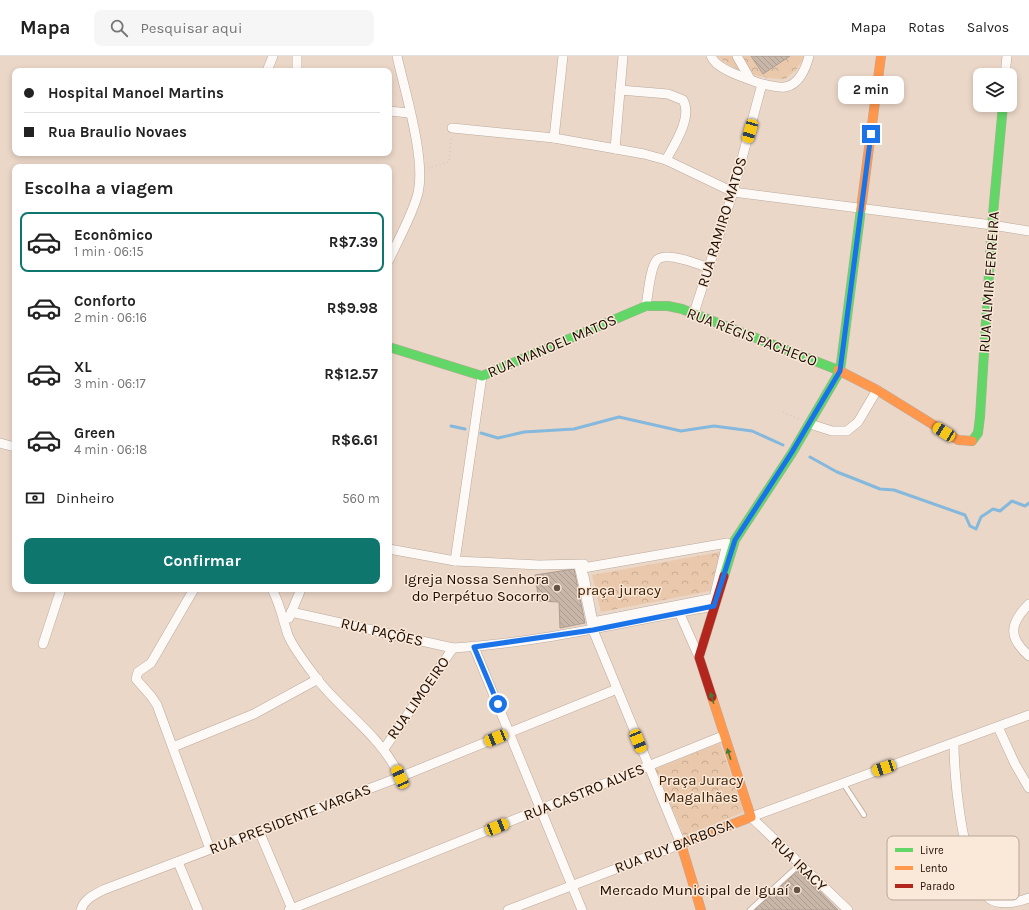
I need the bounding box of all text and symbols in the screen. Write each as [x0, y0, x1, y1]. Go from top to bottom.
search box [94, 10, 374, 46]
text: Mapa [20, 17, 70, 39]
icon: search [108, 17, 130, 39]
text: Pesquisar aqui [140, 19, 242, 37]
text: Mapa [851, 19, 886, 36]
text: Rotas [908, 19, 945, 36]
text: Salvos [967, 19, 1009, 36]
map controls [973, 68, 1017, 112]
button: layers [973, 68, 1017, 112]
callout: 2 min [838, 76, 904, 104]
text: 2 min [853, 82, 889, 97]
text: Hospital Manoel Martins [48, 84, 224, 102]
car [741, 118, 759, 144]
text: Rua Braulio Novaes [48, 123, 187, 141]
route end [862, 125, 880, 143]
street label: RUA RAMIRO MATOS [694, 155, 750, 289]
text: Escolha a viagem [24, 177, 174, 199]
street label: RUA ALMIR FERREIRA [975, 210, 1003, 353]
icon: car [26, 224, 62, 260]
text: Econômico [74, 226, 153, 244]
text: R$7.39 [329, 233, 378, 251]
text: 1 min · 06:15 [74, 244, 144, 259]
icon: car [26, 290, 62, 326]
text: Conforto [74, 292, 136, 310]
text: R$9.98 [327, 299, 378, 317]
street label: RUA RÉGIS PACHECO [684, 304, 820, 370]
text: 2 min · 06:16 [74, 310, 147, 325]
street label: RUA MANOEL MATOS [485, 311, 619, 381]
icon: car [26, 356, 62, 392]
text: XL [74, 358, 92, 376]
text: R$12.57 [324, 365, 378, 383]
text: 3 min · 06:17 [74, 376, 146, 391]
car [931, 421, 957, 443]
icon: car [26, 422, 62, 458]
text: Green [74, 424, 115, 442]
text: R$6.61 [331, 431, 378, 449]
text: 4 min · 06:18 [74, 442, 147, 457]
icon: cash [24, 487, 46, 509]
text: Dinheiro [56, 489, 114, 507]
text: 560 m [342, 491, 380, 506]
button: Confirmar [24, 538, 380, 584]
place label: Igreja Nossa Senhora do Perpétuo Socorro [404, 570, 549, 605]
park label: praça juracy [577, 581, 661, 599]
marker: Igreja Nossa Senhora do Perpétuo Socorro [552, 583, 562, 593]
street label: RUA PAÇÕES [339, 614, 425, 650]
street label: RUA LIMOEIRO [383, 653, 453, 743]
one-way arrow [709, 692, 715, 704]
route start [489, 695, 507, 713]
car [483, 728, 509, 748]
car [628, 728, 648, 754]
one-way arrow [726, 747, 732, 759]
car [871, 758, 897, 778]
street label: RUA CASTRO ALVES [521, 760, 647, 824]
car [390, 764, 410, 790]
park label: Praça Juracy Magalhães [658, 771, 744, 806]
street label: RUA PRESIDENTE VARGAS [207, 780, 373, 858]
street label: RUA RUY BARBOSA [612, 815, 736, 877]
car [484, 817, 510, 837]
street label: RUA IRACY [767, 833, 831, 896]
legend [887, 836, 1019, 900]
text: Livre [920, 844, 944, 857]
text: Lento [920, 862, 948, 875]
text: Parado [920, 880, 955, 893]
place label: Mercado Municipal de Iguaí [600, 881, 790, 899]
marker: Mercado Municipal de Iguaí [792, 885, 802, 895]

